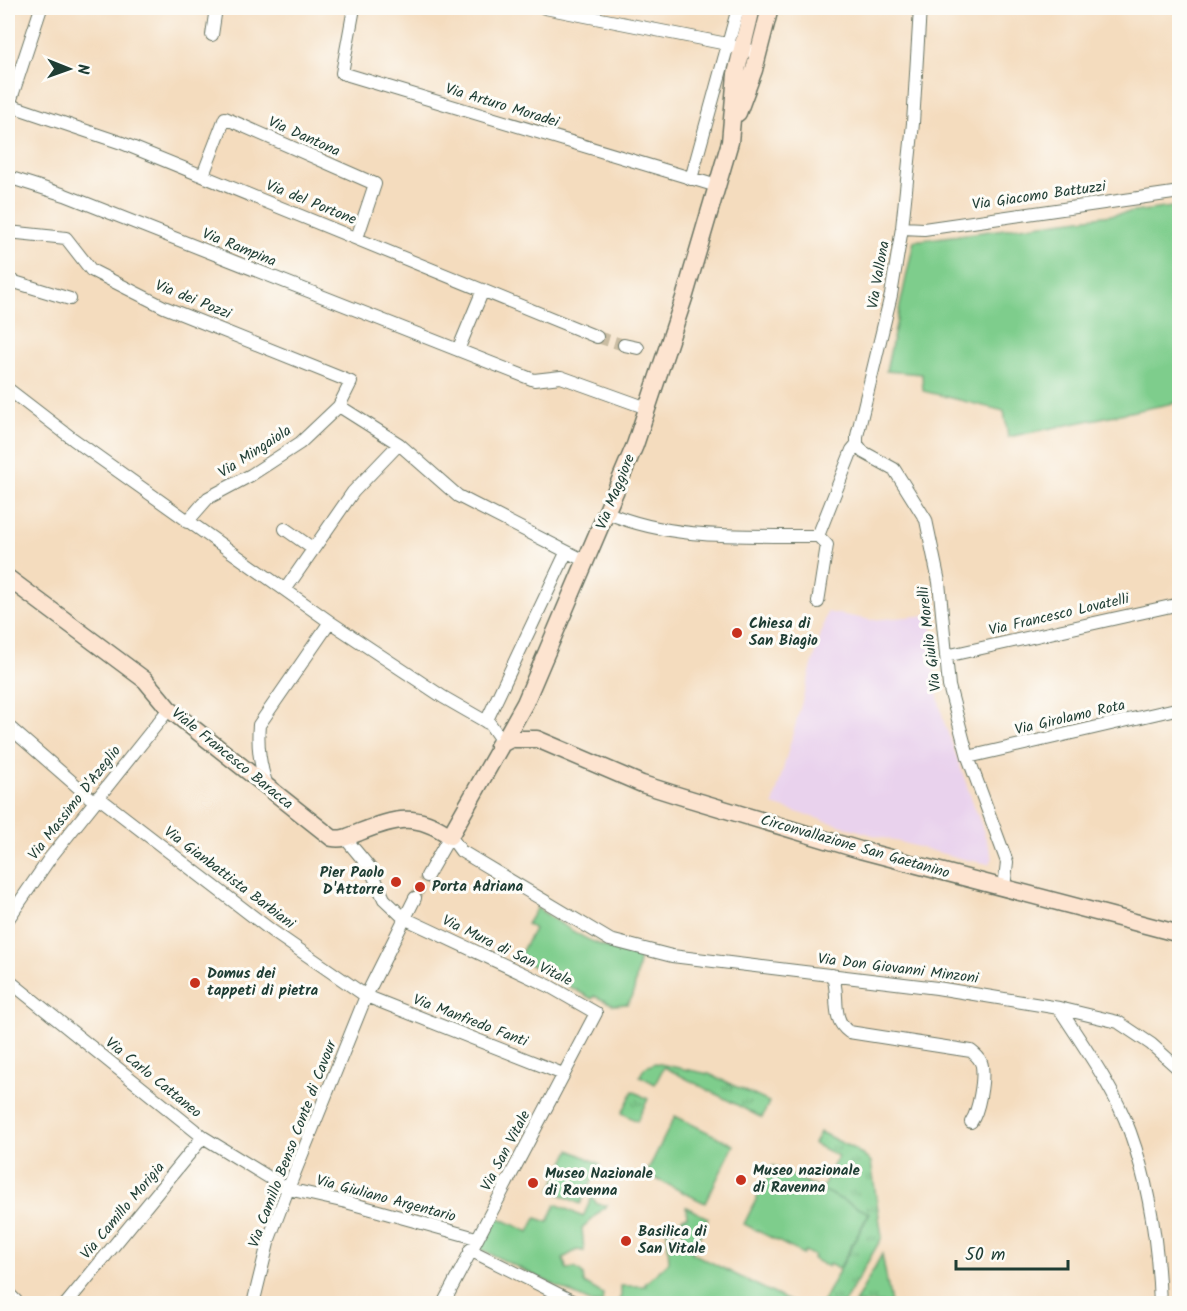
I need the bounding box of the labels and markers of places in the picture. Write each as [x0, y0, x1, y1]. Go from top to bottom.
place label: Chiesa di San Biagio [749, 612, 818, 653]
marker: Chiesa di San Biagio [730, 626, 744, 640]
place label: Pier Paolo D'Attorre [320, 861, 385, 902]
marker: Pier Paolo D'Attorre [389, 875, 403, 889]
place label: Porta Adriana [432, 875, 524, 899]
marker: Porta Adriana [413, 880, 427, 894]
place label: Domus dei tappeti di pietra [207, 962, 319, 1003]
marker: Domus dei tappeti di pietra [188, 976, 202, 990]
place label: Museo nazionale di Ravenna [753, 1159, 860, 1200]
place label: Museo Nazionale di Ravenna [545, 1162, 654, 1203]
marker: Museo nazionale di Ravenna [734, 1173, 748, 1187]
marker: Museo Nazionale di Ravenna [526, 1176, 540, 1190]
place label: Basilica di San Vitale [638, 1220, 708, 1261]
marker: Basilica di San Vitale [619, 1234, 633, 1248]

